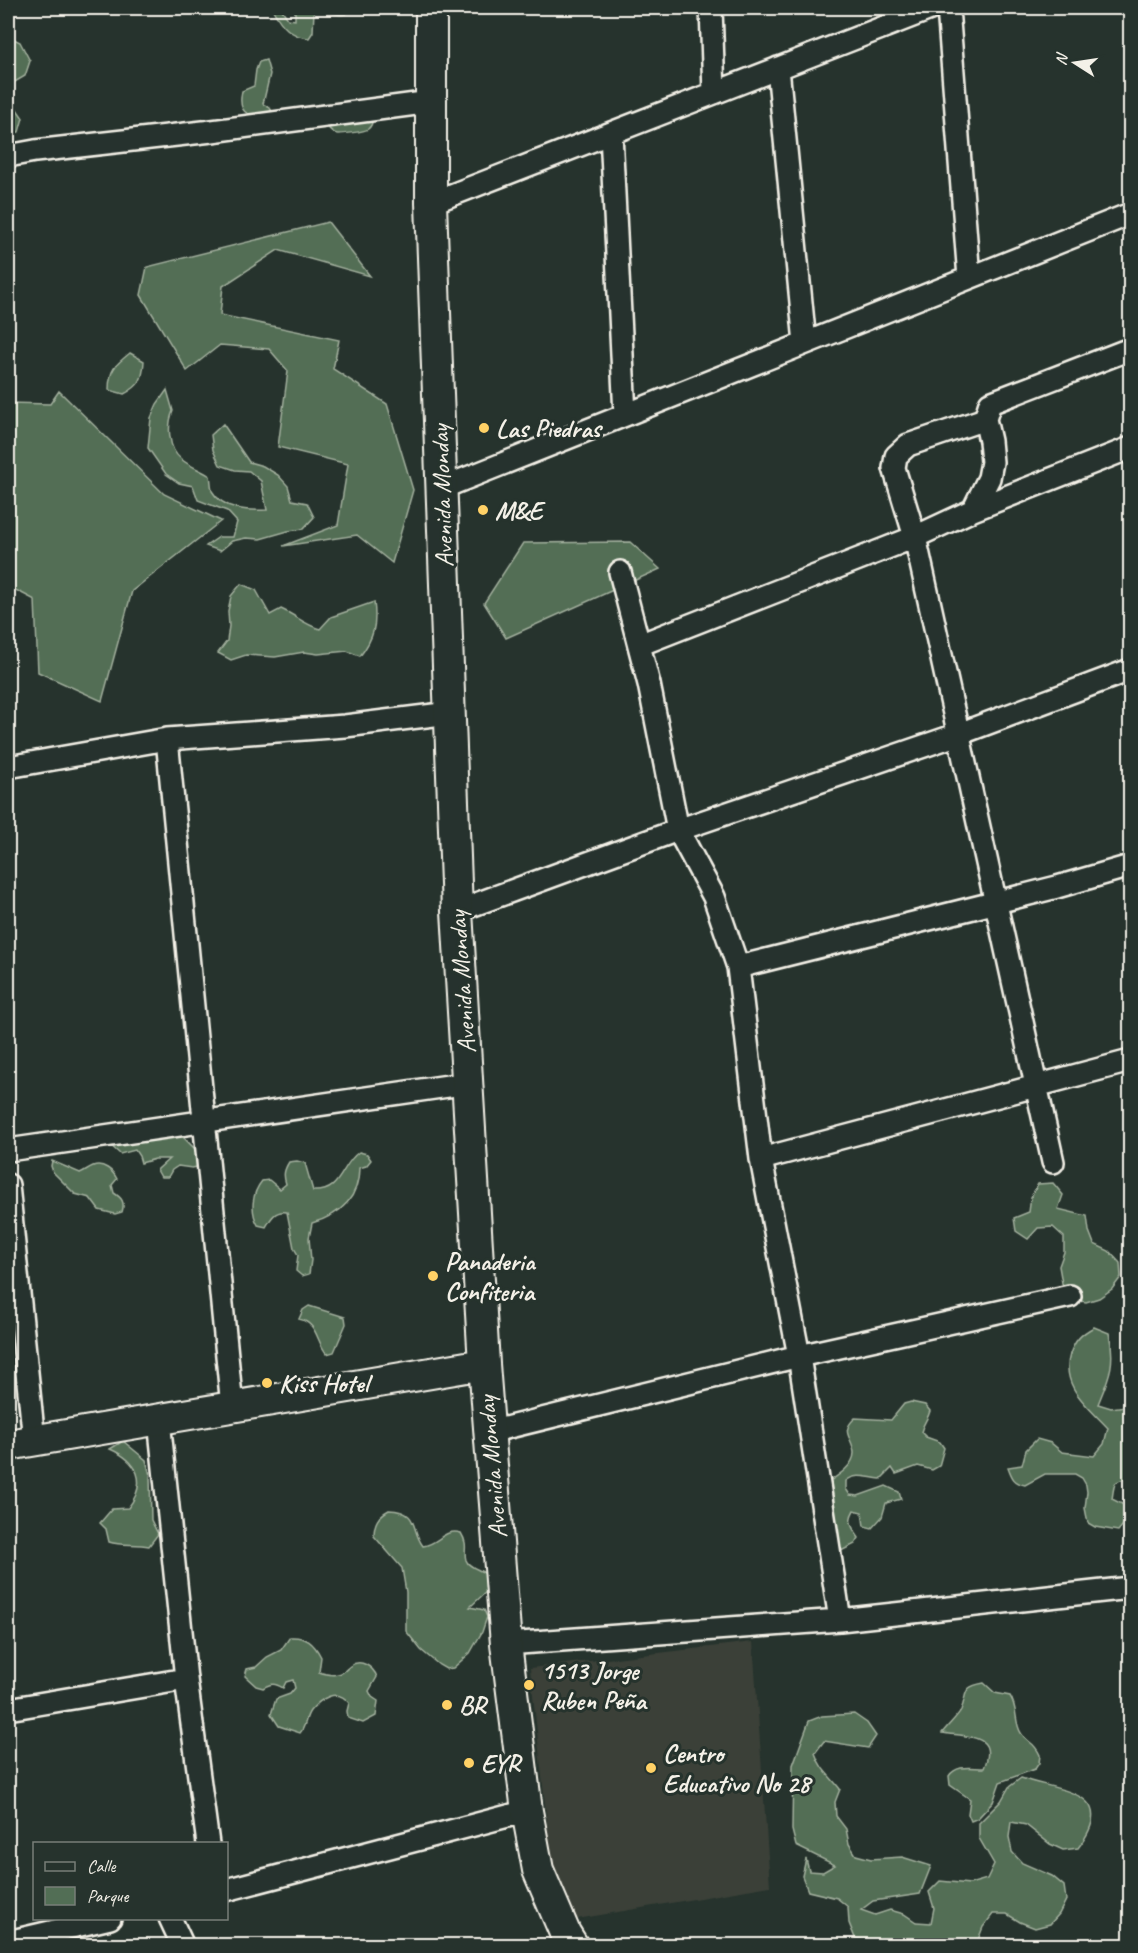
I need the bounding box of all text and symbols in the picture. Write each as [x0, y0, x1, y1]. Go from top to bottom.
north arrow [1045, 33, 1105, 93]
text: N [1050, 50, 1073, 67]
place label: Las Piedras [496, 412, 604, 445]
marker: Las Piedras [477, 421, 491, 435]
street label: Avenida Monday [423, 422, 461, 568]
place label: M&E [495, 494, 547, 527]
marker: M&E [476, 503, 490, 517]
street label: Avenida Monday [440, 907, 483, 1054]
place label: Panaderia Confiteria [445, 1245, 537, 1308]
marker: Panaderia Confiteria [426, 1269, 440, 1283]
place label: Kiss Hotel [279, 1367, 374, 1400]
marker: Kiss Hotel [260, 1376, 274, 1390]
street label: Avenida Monday [469, 1392, 515, 1540]
place label: 1513 Jorge Ruben Peña [541, 1654, 648, 1717]
marker: 1513 Jorge Ruben Peña [522, 1678, 536, 1692]
place label: BR [459, 1689, 489, 1722]
marker: BR [440, 1698, 454, 1712]
place label: Centro Educativo No 28 [663, 1737, 813, 1800]
place label: EYR [481, 1747, 523, 1780]
marker: EYR [462, 1756, 476, 1770]
marker: Centro Educativo No 28 [644, 1761, 658, 1775]
legend [33, 1842, 228, 1920]
text: Calle [87, 1855, 116, 1877]
text: Parque [87, 1885, 129, 1907]

